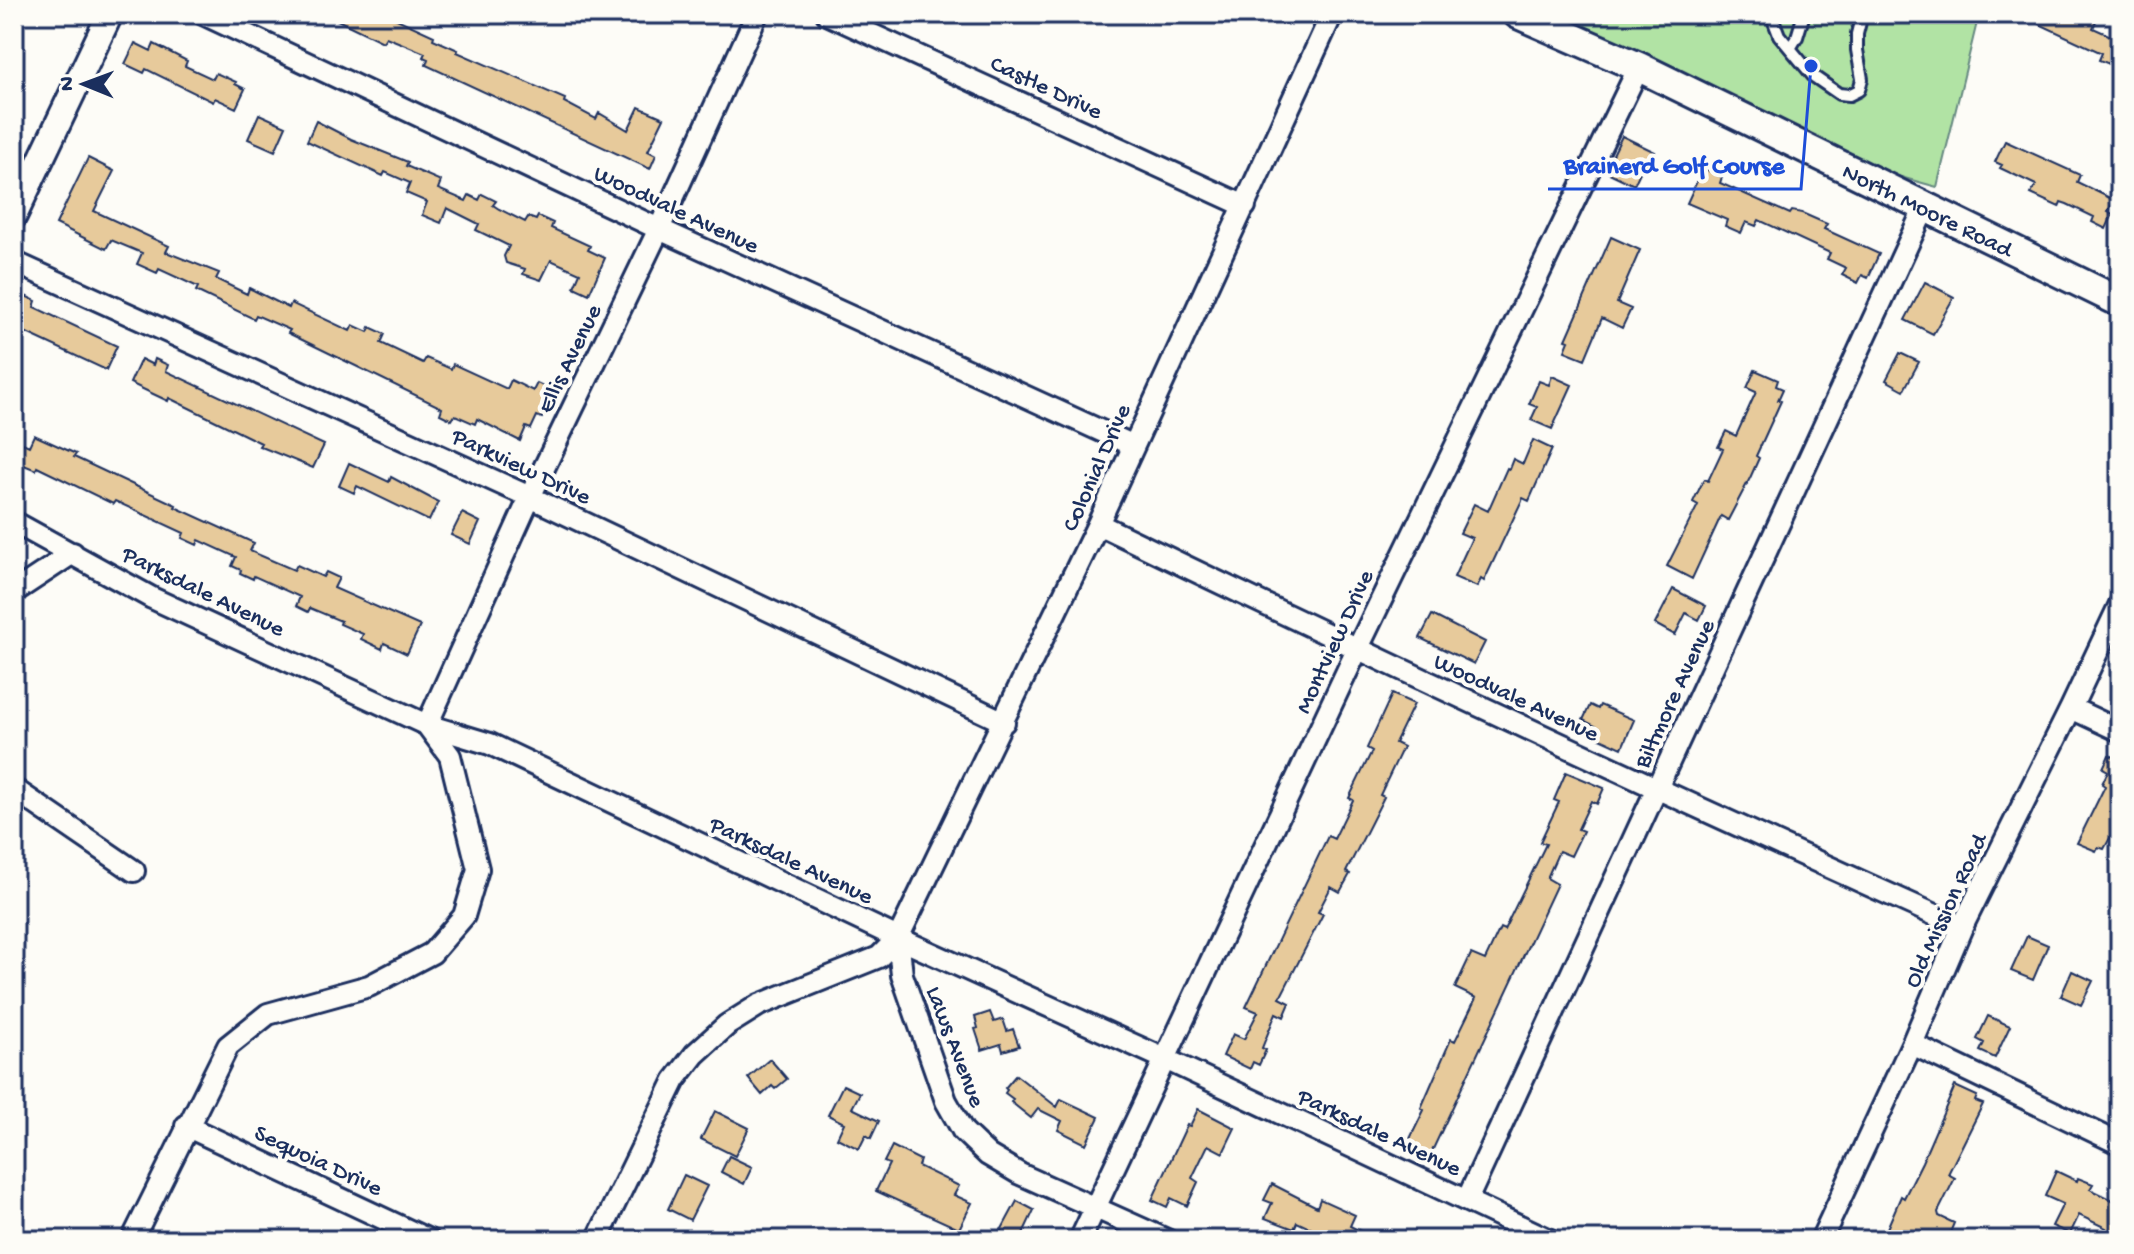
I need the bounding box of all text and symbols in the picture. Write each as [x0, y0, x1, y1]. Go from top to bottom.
north arrow [44, 44, 124, 124]
street label: Castle Drive [985, 51, 1107, 128]
text: N [55, 76, 81, 91]
callout: Brainerd Golf Course [1548, 139, 1801, 189]
text: Brainerd Golf Course [1563, 153, 1786, 184]
street label: North Moore Road [1837, 158, 2018, 267]
street label: Woodvale Avenue [588, 160, 763, 262]
street label: Ellis Avenue [532, 300, 610, 419]
street label: Colonial Drive [1057, 400, 1139, 537]
street label: Parkview Drive [445, 423, 595, 513]
street label: Parksdale Avenue [115, 541, 289, 645]
street label: Montview Drive [1290, 566, 1382, 719]
street label: Biltmore Avenue [1629, 615, 1724, 774]
street label: Woodvale Avenue [1428, 648, 1603, 750]
street label: Parksdale Avenue [703, 811, 878, 913]
street label: Old Mission Road [1899, 828, 1996, 993]
street label: Laws Avenue [917, 983, 990, 1112]
street label: Parksdale Avenue [1291, 1083, 1466, 1185]
street label: Sequoia Drive [249, 1120, 387, 1205]

